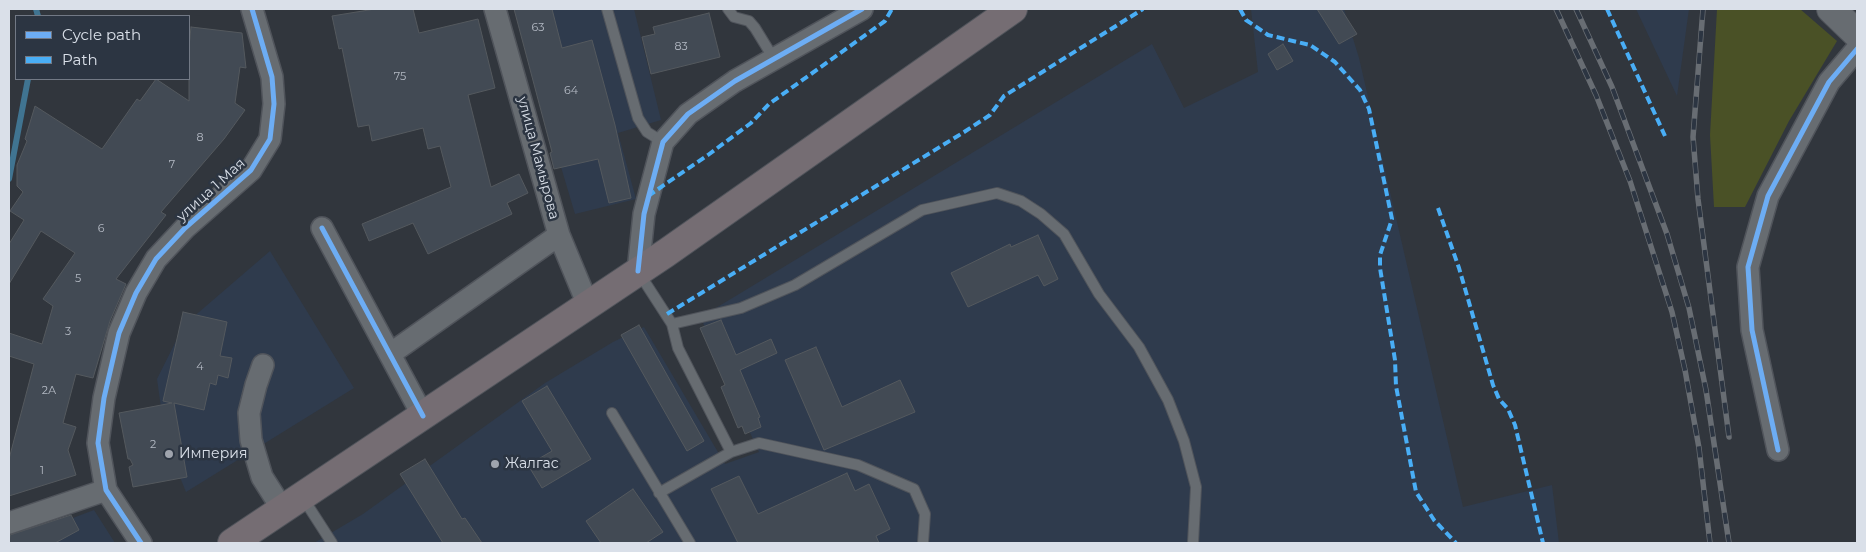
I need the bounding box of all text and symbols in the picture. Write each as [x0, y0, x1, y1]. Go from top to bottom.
legend [15, 15, 190, 80]
house number: 63 [532, 21, 544, 35]
text: Cycle path [62, 25, 141, 44]
house number: 83 [674, 40, 688, 54]
text: Path [62, 50, 98, 69]
house number: 75 [394, 70, 406, 84]
house number: 64 [564, 84, 578, 98]
street label: улица Мамырова [514, 95, 562, 221]
house number: 8 [196, 131, 204, 145]
street label: улица 1 Мая [173, 155, 249, 225]
house number: 7 [169, 158, 175, 172]
house number: 6 [98, 222, 104, 236]
house number: 5 [75, 272, 81, 286]
house number: 3 [65, 325, 71, 339]
house number: 4 [196, 360, 204, 374]
house number: 2А [42, 384, 56, 398]
house number: 2 [150, 438, 156, 452]
place label: Империя [179, 446, 247, 462]
marker: Империя [163, 448, 175, 460]
place label: Жалгас [505, 456, 559, 472]
marker: Жалгас [489, 458, 501, 470]
house number: 1 [40, 464, 44, 478]

